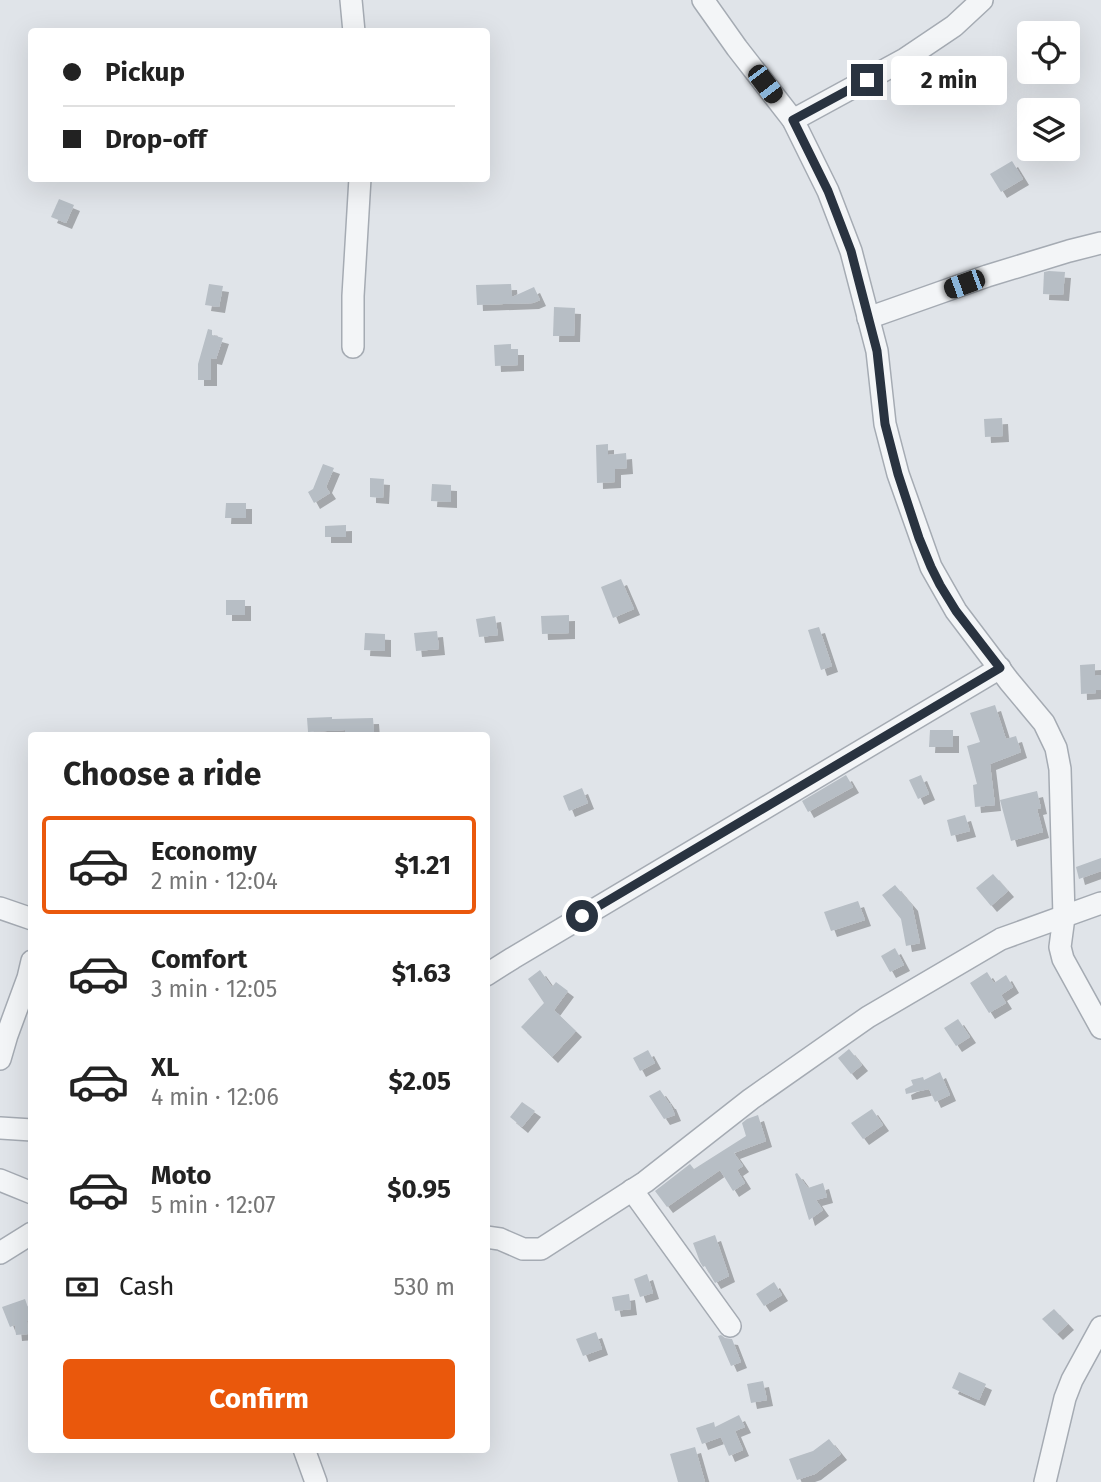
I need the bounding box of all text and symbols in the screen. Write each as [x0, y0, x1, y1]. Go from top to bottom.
map controls [1017, 21, 1080, 161]
button: locate [1017, 21, 1080, 84]
callout: 2 min [892, 56, 1007, 104]
text: Pickup [105, 57, 185, 88]
car [744, 61, 787, 107]
route end [851, 64, 883, 96]
text: 2 min [921, 66, 977, 94]
button: layers [1017, 98, 1080, 161]
text: Drop-off [105, 124, 207, 155]
car [941, 267, 988, 301]
text: Choose a ride [63, 755, 261, 793]
icon: car [67, 834, 130, 897]
text: Economy [151, 836, 257, 867]
text: $1.21 [394, 850, 451, 881]
text: 2 min · 12:04 [151, 867, 278, 895]
route start [566, 900, 598, 932]
icon: car [67, 942, 130, 1005]
text: Comfort [151, 944, 247, 975]
text: $1.63 [392, 958, 451, 989]
text: 3 min · 12:05 [151, 975, 277, 1003]
icon: car [67, 1050, 130, 1113]
text: XL [151, 1052, 179, 1083]
text: $2.05 [389, 1066, 451, 1097]
text: 4 min · 12:06 [151, 1083, 279, 1111]
icon: car [67, 1158, 130, 1221]
text: Moto [151, 1160, 211, 1191]
text: $0.95 [387, 1174, 451, 1205]
text: 5 min · 12:07 [151, 1191, 275, 1219]
icon: cash [63, 1268, 101, 1306]
text: Cash [119, 1271, 175, 1302]
text: 530 m [394, 1273, 455, 1301]
button: Confirm [63, 1359, 455, 1439]

